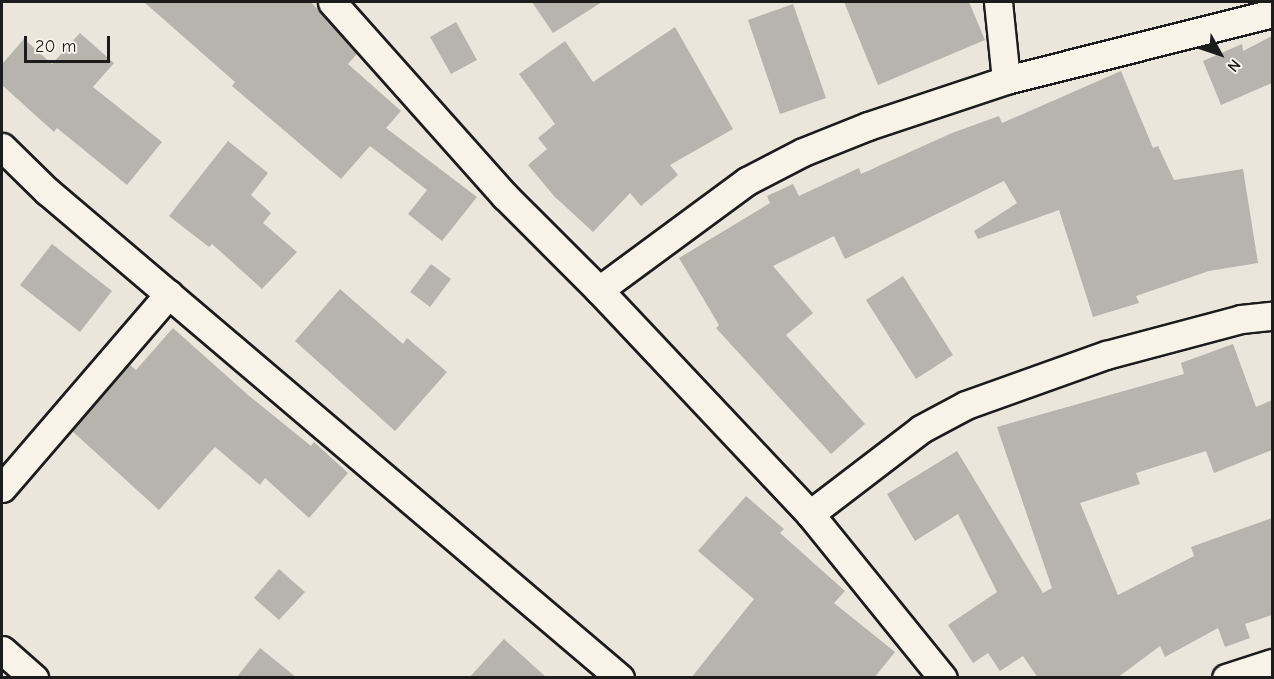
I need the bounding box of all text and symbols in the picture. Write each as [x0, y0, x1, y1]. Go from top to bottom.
scale bar [27, 24, 112, 62]
north arrow [1190, 24, 1250, 84]
text: 20 m [35, 36, 76, 57]
text: N [1224, 56, 1244, 75]

